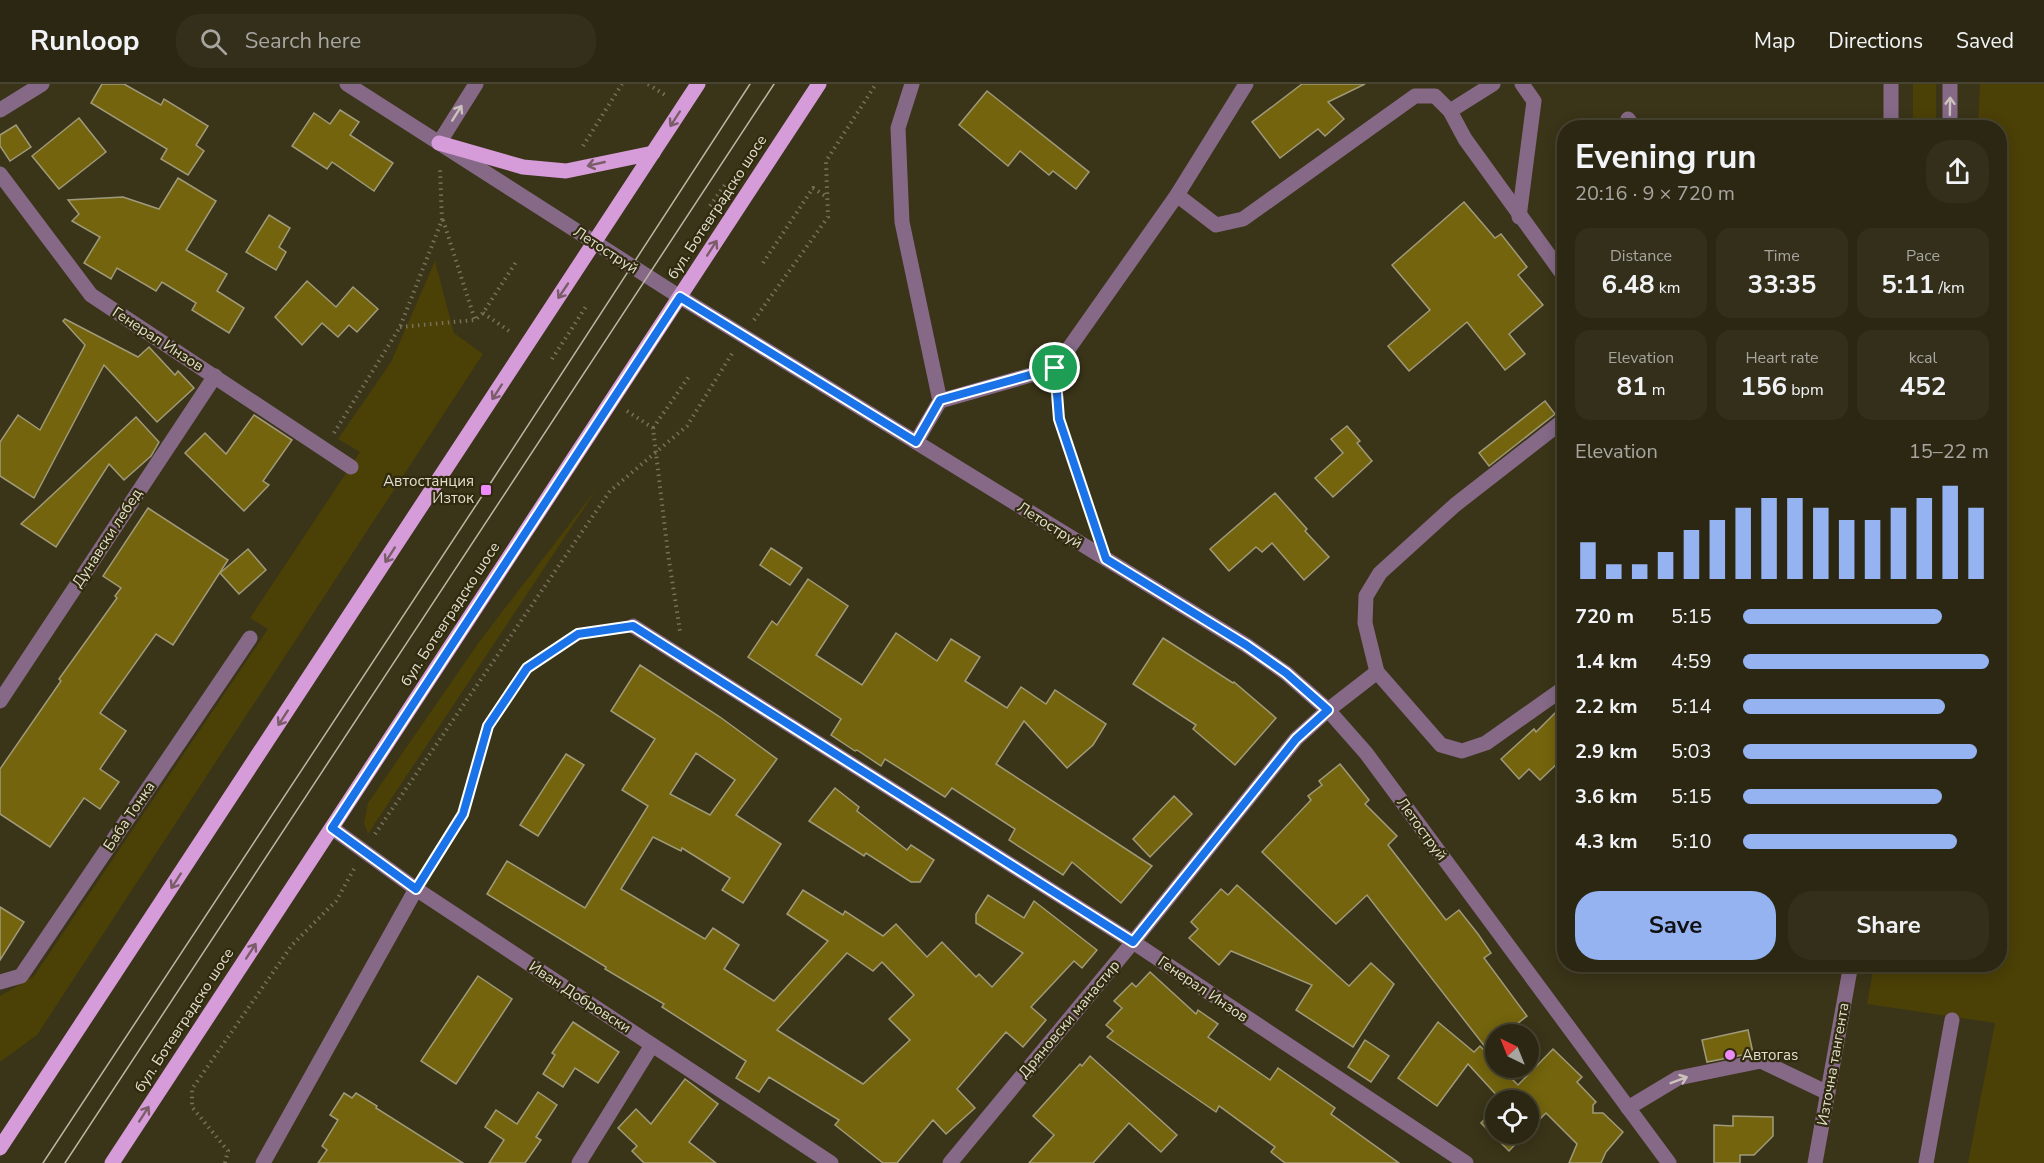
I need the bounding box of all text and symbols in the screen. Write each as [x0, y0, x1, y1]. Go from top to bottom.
search box [176, 14, 596, 68]
text: Runloop [30, 22, 140, 60]
icon: search [197, 25, 230, 58]
text: Search here [245, 26, 361, 56]
text: Map [1754, 27, 1795, 55]
text: Directions [1828, 27, 1923, 55]
text: Saved [1956, 27, 2014, 55]
one-way arrow [1944, 96, 1956, 116]
one-way arrow [452, 105, 464, 122]
one-way arrow [669, 110, 682, 127]
street label: бул. Ботевградско шосе [663, 131, 771, 283]
text: Evening run [1575, 135, 1757, 180]
button: share [1926, 140, 1989, 203]
one-way arrow [587, 159, 606, 171]
text: 20:16 · 9 × 720 m [1575, 180, 1735, 207]
street label: Летоструй [570, 222, 642, 278]
one-way arrow [706, 240, 718, 257]
text: Distance [1610, 245, 1672, 267]
text: Time [1764, 245, 1800, 267]
text: Pace [1906, 245, 1940, 267]
text: 6.48 [1601, 267, 1655, 302]
text: 33:35 [1748, 267, 1816, 302]
text: 5:11 [1881, 267, 1934, 302]
text: km [1655, 277, 1681, 299]
text: /km [1934, 277, 1965, 299]
one-way arrow [557, 283, 569, 299]
street label: Генерал Инзов [109, 302, 207, 376]
pin [1029, 342, 1080, 393]
text: Elevation [1608, 347, 1674, 369]
text: Heart rate [1745, 347, 1819, 369]
text: kcal [1909, 347, 1937, 369]
icon: arrive [1038, 351, 1071, 384]
text: 81 [1616, 369, 1648, 404]
text: 156 [1740, 369, 1787, 404]
text: 452 [1900, 369, 1946, 404]
text: m [1648, 379, 1666, 401]
text: bpm [1787, 379, 1824, 401]
one-way arrow [491, 383, 503, 400]
text: Elevation [1575, 438, 1658, 465]
text: 15–22 m [1909, 438, 1989, 465]
place label: Автостанция Изток [383, 471, 474, 508]
marker: Автостанция Изток [479, 483, 493, 497]
street label: Дунавски лебед [68, 485, 147, 591]
street label: Летоструй [1014, 497, 1086, 553]
street label: бул. Ботевградско шосе [396, 538, 504, 690]
one-way arrow [383, 546, 395, 563]
text: 720 m [1575, 603, 1634, 630]
text: 5:15 [1671, 603, 1712, 630]
text: 1.4 km [1575, 648, 1638, 675]
text: 4:59 [1671, 648, 1712, 675]
text: 2.2 km [1575, 693, 1638, 720]
text: 5:14 [1671, 693, 1712, 720]
one-way arrow [276, 709, 288, 726]
text: 2.9 km [1575, 738, 1638, 765]
text: 5:03 [1671, 738, 1712, 765]
street label: Баба Тонка [98, 777, 160, 855]
text: 3.6 km [1575, 783, 1638, 810]
text: 5:15 [1671, 783, 1712, 810]
street label: Летоструй [1392, 793, 1452, 865]
text: 4.3 km [1575, 828, 1638, 855]
text: 5:10 [1671, 828, 1712, 855]
one-way arrow [169, 872, 181, 889]
button: Save [1575, 891, 1776, 960]
button: Share [1788, 891, 1989, 960]
one-way arrow [245, 943, 257, 960]
street label: бул. Ботевградско шосе [130, 944, 238, 1096]
street label: Генерал Инзов [1154, 951, 1252, 1027]
street label: Иван Добровски [525, 956, 635, 1038]
street label: Дряновски манастир [1014, 956, 1124, 1082]
street label: Източна тангента [1812, 1001, 1854, 1127]
north arrow [1485, 1024, 1539, 1078]
map controls [1485, 1024, 1539, 1144]
place label: Автогаѕ [1742, 1045, 1798, 1065]
marker: Автогаѕ [1723, 1048, 1737, 1062]
one-way arrow [1669, 1073, 1688, 1084]
button: locate [1485, 1090, 1539, 1144]
one-way arrow [138, 1106, 150, 1123]

